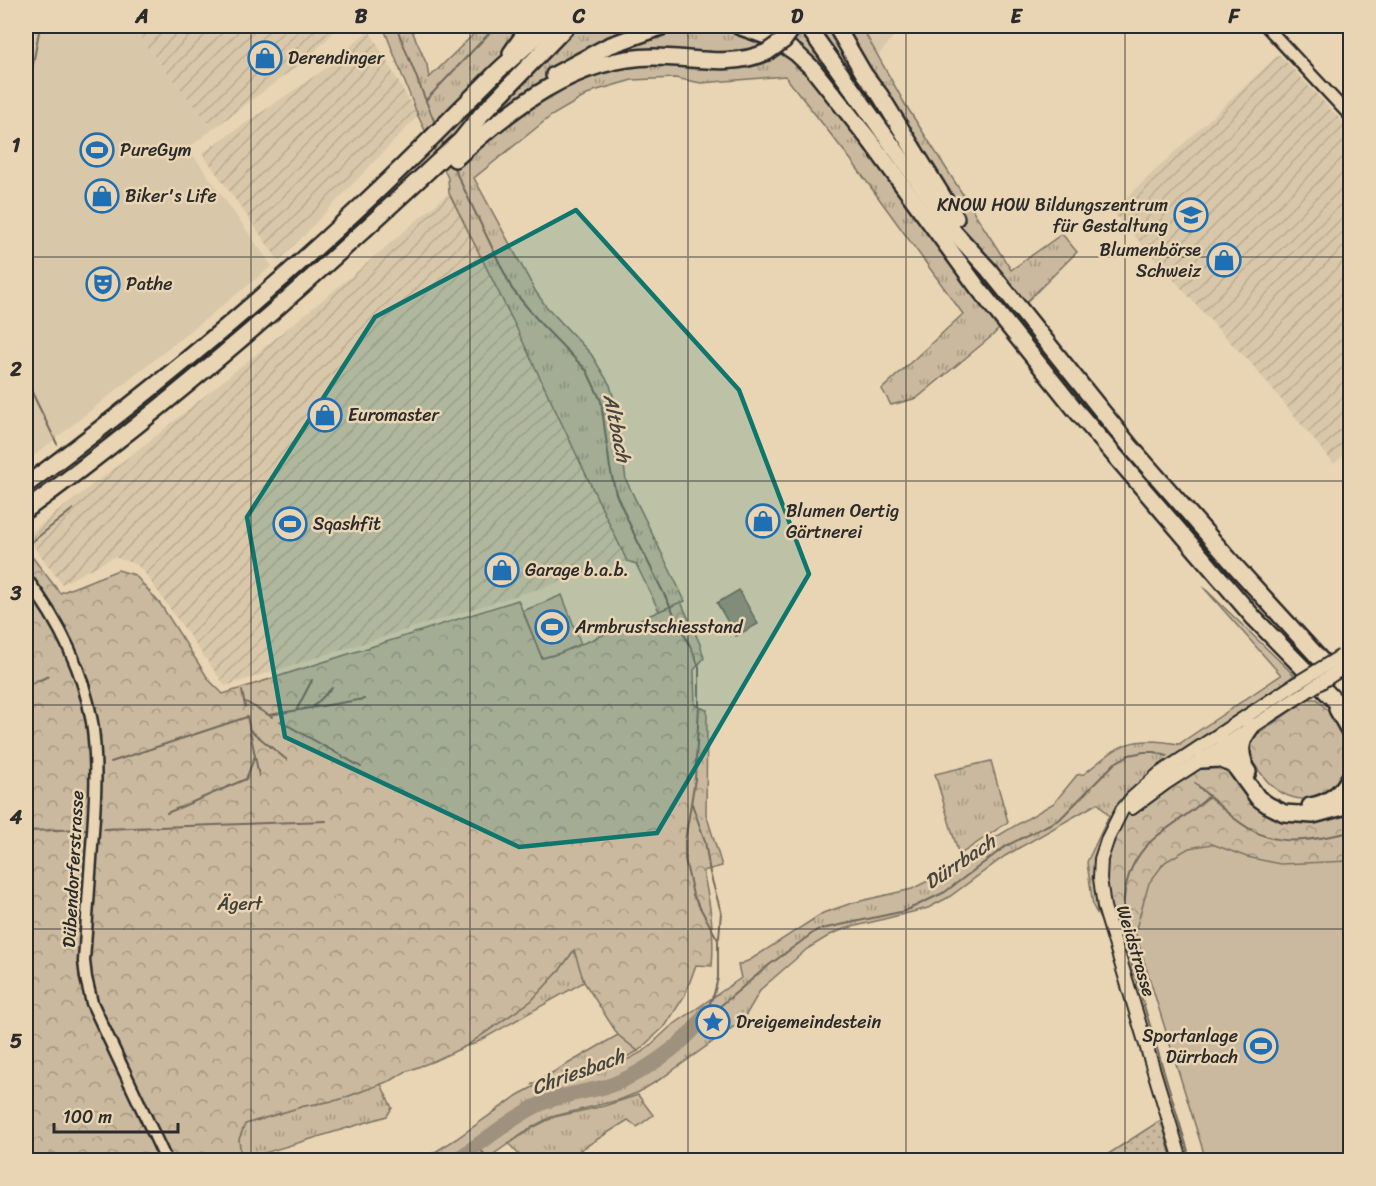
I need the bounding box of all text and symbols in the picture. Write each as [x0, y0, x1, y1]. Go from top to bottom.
text: A [134, 0, 149, 34]
text: B [355, 0, 368, 34]
text: C [572, 0, 586, 34]
text: D [791, 0, 804, 34]
text: E [1010, 0, 1023, 34]
text: F [1228, 0, 1241, 34]
shop icon: Derendinger [247, 40, 283, 76]
place label: Derendinger [288, 42, 386, 74]
text: 1 [12, 128, 21, 163]
sports icon: PureGym [79, 132, 115, 168]
place label: PureGym [120, 134, 192, 166]
shop icon: Biker's Life [84, 178, 120, 214]
place label: Biker's Life [125, 180, 217, 212]
place label: KNOW HOW Bildungszentrum für Gestaltung [937, 189, 1168, 242]
school or university icon: KNOW HOW Bildungszentrum für Gestaltung [1173, 197, 1209, 233]
place label: Blumenbörse Schweiz [1100, 234, 1201, 287]
shop icon: Blumenbörse Schweiz [1206, 242, 1242, 278]
theatre icon: Pathe [85, 266, 121, 302]
place label: Pathe [126, 268, 173, 300]
text: 2 [9, 352, 22, 387]
water label: Altbach [593, 390, 642, 468]
shop icon: Euromaster [307, 397, 343, 433]
place label: Euromaster [348, 399, 441, 431]
place label: Blumen Oertig Gärtnerei [786, 495, 899, 548]
shop icon: Blumen Oertig Gärtnerei [745, 503, 781, 539]
sports icon: Sqashfit [272, 506, 308, 542]
place label: Sqashfit [313, 508, 381, 540]
shop icon: Garage b.a.b. [484, 552, 520, 588]
place label: Garage b.a.b. [525, 554, 629, 586]
text: 3 [10, 576, 22, 611]
sports icon: Armbrustschiesstand [534, 609, 570, 645]
place label: Armbrustschiesstand [574, 611, 744, 643]
street label: Dübendorferstrasse [53, 790, 93, 948]
text: 4 [9, 800, 23, 835]
water label: Dürrbach [917, 824, 1005, 899]
park label: Ägert [217, 888, 263, 920]
street label: Weidstrasse [1107, 901, 1165, 1001]
place icon: Dreigemeindestein [695, 1004, 731, 1040]
place label: Dreigemeindestein [736, 1006, 882, 1038]
place label: Sportanlage Dürrbach [1142, 1020, 1238, 1073]
text: 5 [10, 1024, 22, 1059]
sports icon: Sportanlage Dürrbach [1243, 1028, 1279, 1064]
water label: Chriesbach [527, 1039, 631, 1105]
scale bar [54, 1096, 178, 1134]
text: 100 m [63, 1101, 112, 1133]

